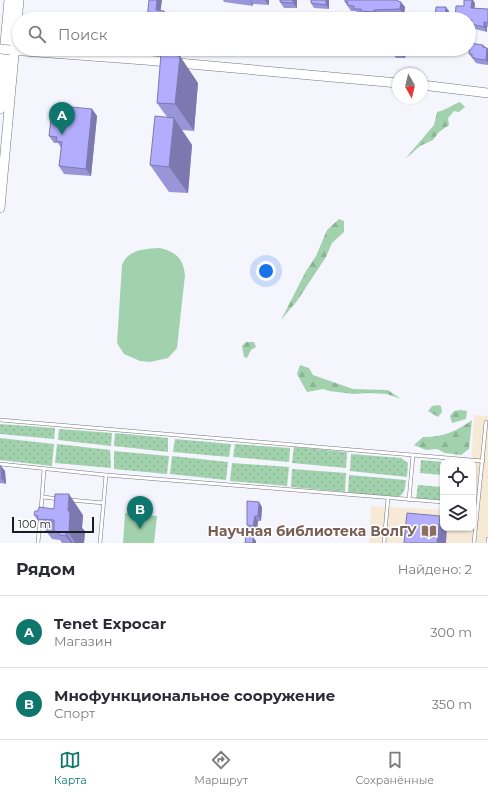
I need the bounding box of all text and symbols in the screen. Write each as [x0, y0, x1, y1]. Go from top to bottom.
search box [12, 12, 476, 56]
icon: search [26, 23, 48, 45]
text: Поиск [58, 25, 107, 44]
north arrow [392, 68, 428, 104]
pin: A [49, 102, 75, 135]
your location [256, 261, 276, 281]
map controls [440, 459, 476, 531]
button: locate [440, 459, 476, 495]
button: layers [440, 495, 476, 531]
pin: B [127, 496, 153, 529]
scale bar [12, 515, 94, 534]
text: 100 m [18, 517, 51, 531]
place label: Научная библиотека ВолГУ [208, 522, 418, 540]
library icon: Научная библиотека ВолГУ [420, 522, 438, 540]
text: Рядом [16, 559, 75, 579]
text: Найдено: 2 [398, 561, 472, 577]
text: Tenet Expocar [54, 614, 166, 633]
text: A [24, 624, 34, 640]
text: 300 m [430, 624, 472, 640]
text: Магазин [54, 633, 113, 649]
text: Мнофункциональное сооружение [54, 686, 335, 705]
text: B [24, 696, 34, 712]
text: 350 m [432, 696, 472, 712]
text: Спорт [54, 705, 95, 721]
tab: Карта [54, 749, 87, 787]
tab: Маршрут [194, 749, 248, 787]
tab: Сохранённые [355, 749, 434, 787]

